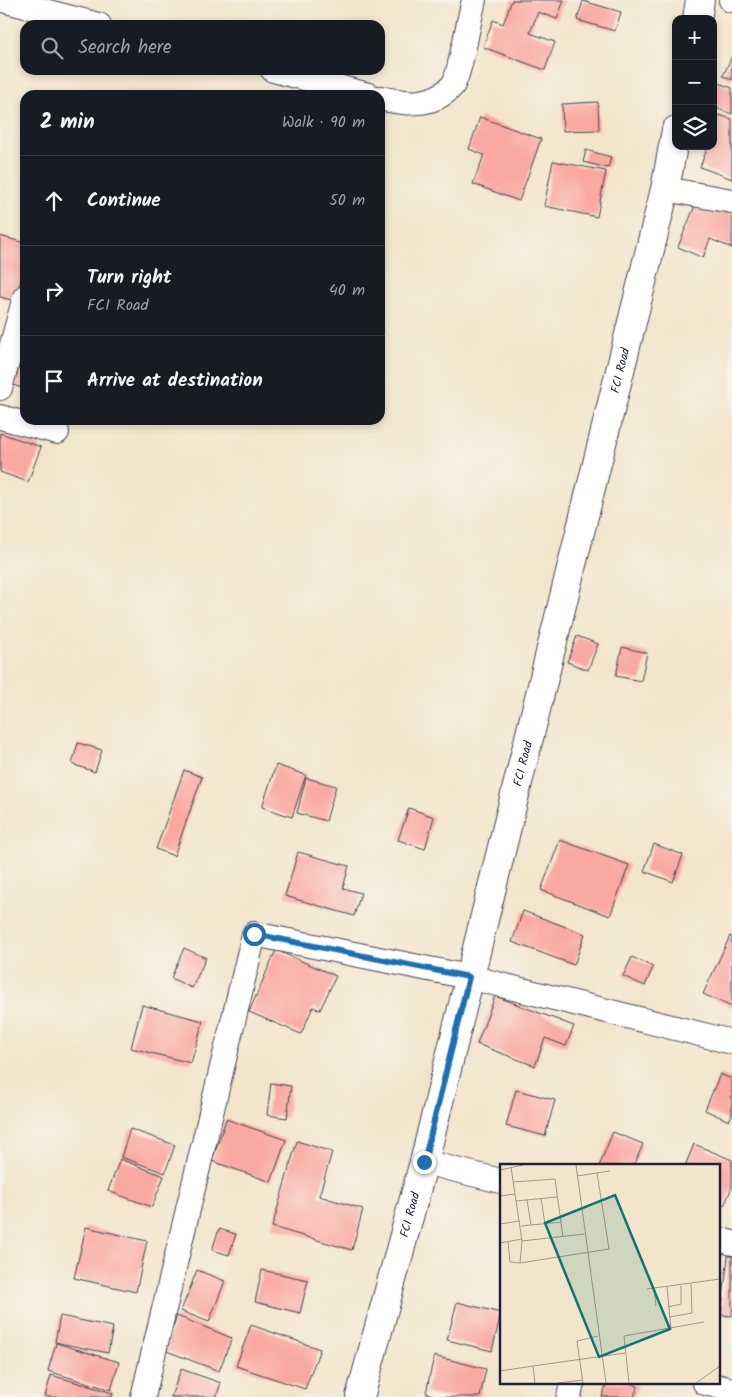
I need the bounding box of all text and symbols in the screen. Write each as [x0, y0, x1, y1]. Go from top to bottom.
map controls [672, 15, 717, 150]
button: + [672, 15, 717, 60]
search box [20, 20, 385, 75]
text: Search here [78, 33, 172, 63]
icon: search [38, 34, 66, 62]
button: − [672, 60, 717, 105]
button: layers [672, 105, 717, 150]
text: 2 min [40, 106, 95, 139]
text: Walk · 90 m [282, 110, 365, 135]
text: Continue [87, 186, 160, 216]
icon: ahead [40, 187, 68, 215]
text: 50 m [329, 188, 365, 213]
text: Turn right [87, 263, 172, 293]
icon: right [40, 277, 68, 305]
text: 40 m [329, 278, 365, 303]
text: FCI Road [87, 293, 148, 318]
street label: FCI Road [606, 345, 636, 395]
text: Arrive at destination [87, 366, 263, 396]
icon: arrive [40, 367, 68, 395]
street label: FCI Road [508, 738, 538, 788]
route start [243, 923, 266, 946]
route end [413, 1151, 436, 1174]
inset map [500, 1164, 720, 1384]
street label: FCI Road [395, 1189, 426, 1240]

